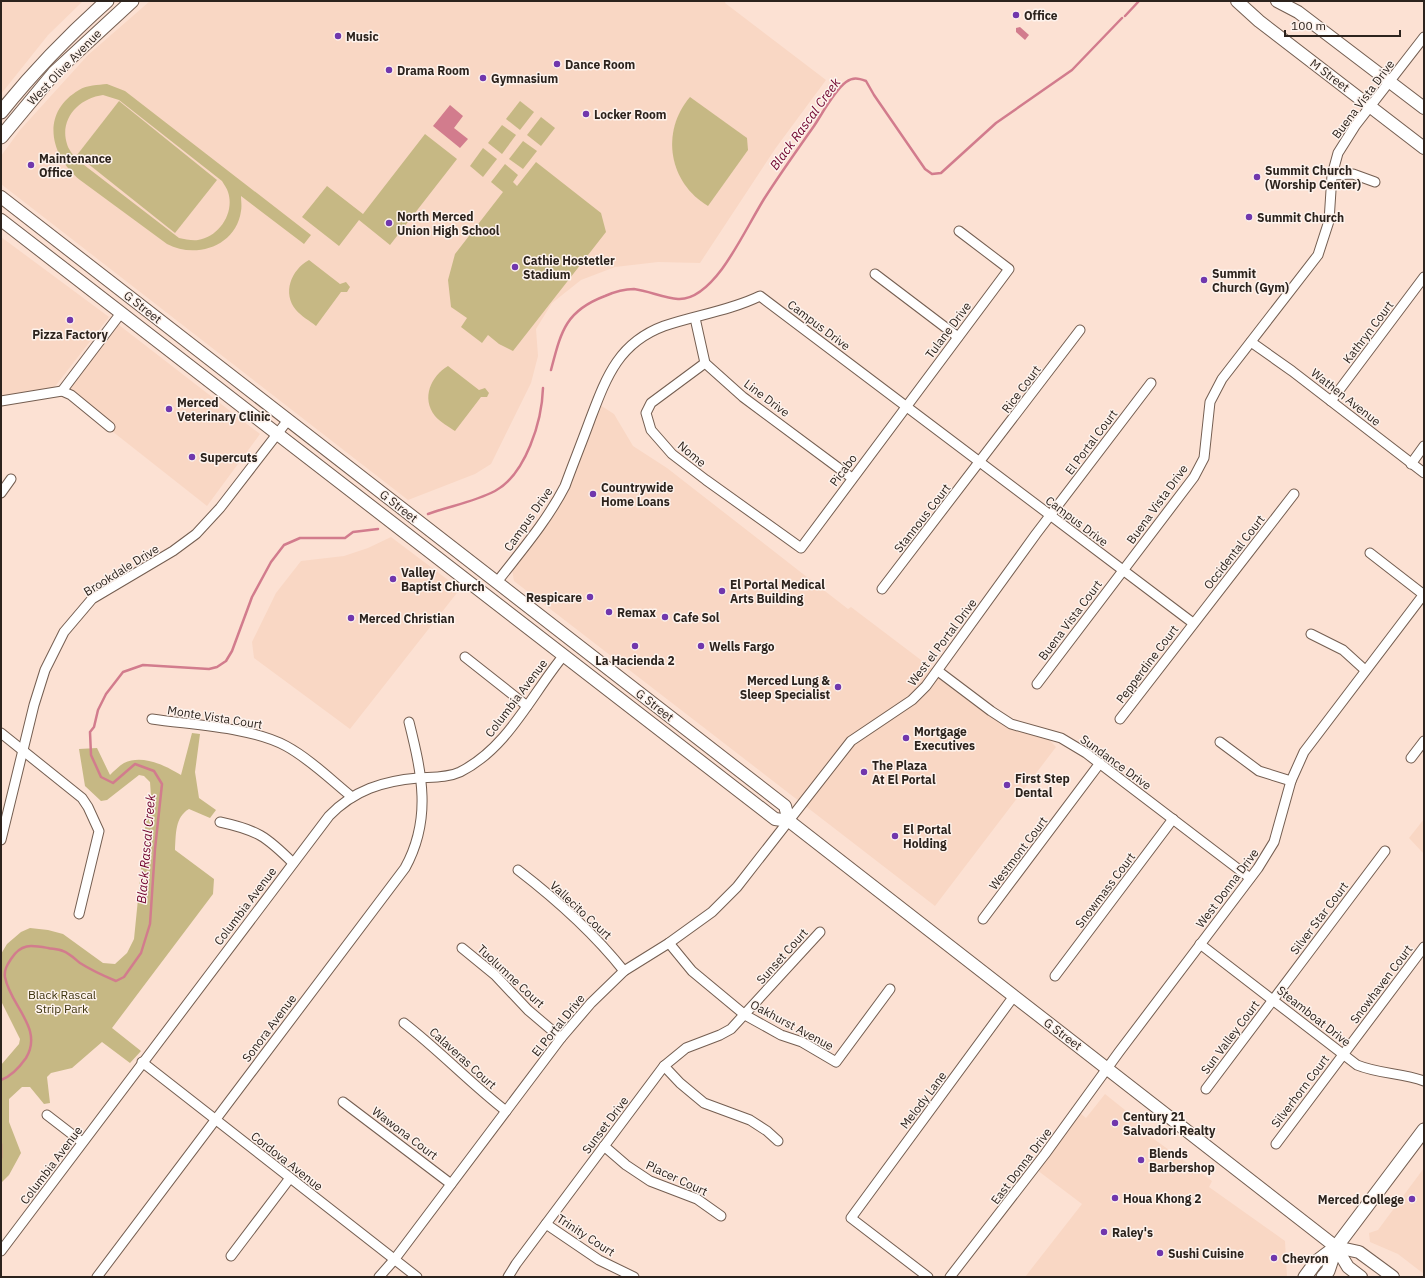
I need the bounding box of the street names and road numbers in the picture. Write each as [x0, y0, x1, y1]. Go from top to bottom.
street label: West Olive Avenue [24, 26, 104, 108]
street label: M Street [1307, 55, 1353, 95]
street label: Buena Vista Drive [1329, 56, 1398, 141]
street label: G Street [121, 288, 165, 326]
street label: Campus Drive [785, 297, 854, 354]
street label: Tulane Drive [922, 298, 974, 361]
street label: Kathryn Court [1340, 298, 1396, 366]
street label: Rice Court [998, 362, 1044, 416]
street label: Wathen Avenue [1308, 365, 1384, 429]
street label: Line Drive [741, 376, 793, 420]
street label: El Portal Court [1062, 406, 1120, 478]
street label: Nome [675, 438, 709, 470]
street label: Picabo [826, 451, 860, 489]
street label: Buena Vista Drive [1123, 461, 1191, 547]
street label: Stannous Court [891, 481, 953, 555]
street label: Campus Drive [500, 484, 556, 554]
street label: G Street [377, 487, 421, 525]
street label: Campus Drive [1043, 493, 1112, 550]
street label: Occidental Court [1200, 512, 1268, 592]
street label: Brookdale Drive [81, 541, 162, 599]
street label: Buena Vista Court [1035, 577, 1105, 663]
street label: West el Portal Drive [904, 595, 980, 689]
street label: Pepperdine Court [1113, 622, 1181, 706]
street label: Columbia Avenue [482, 656, 551, 740]
street label: G Street [633, 686, 677, 724]
street label: Monte Vista Court [166, 702, 264, 732]
street label: Sundance Drive [1078, 731, 1155, 793]
street label: Westmont Court [986, 813, 1050, 893]
street label: West Donna Drive [1192, 845, 1262, 931]
street label: Snowmass Court [1072, 849, 1138, 931]
street label: Columbia Avenue [211, 864, 280, 948]
street label: Vallecito Court [547, 878, 615, 942]
street label: Silver Star Court [1287, 879, 1351, 957]
street label: Sunset Court [753, 925, 811, 987]
street label: Tuolumne Court [474, 941, 548, 1011]
street label: Snowhaven Court [1347, 942, 1415, 1026]
street label: Steamboat Drive [1274, 983, 1354, 1050]
street label: El Portal Drive [528, 990, 588, 1059]
street label: Sonora Avenue [239, 991, 300, 1065]
street label: Oakhurst Avenue [748, 997, 837, 1053]
street label: Sun Valley Court [1197, 997, 1263, 1077]
street label: G Street [1041, 1015, 1085, 1053]
street label: Calaveras Court [426, 1024, 500, 1092]
street label: Silverhorn Court [1268, 1052, 1332, 1130]
street label: Melody Lane [897, 1068, 950, 1132]
street label: Sunset Drive [579, 1093, 632, 1157]
street label: Wawona Court [369, 1103, 441, 1163]
street label: Columbia Avenue [17, 1123, 86, 1207]
street label: East Donna Drive [987, 1125, 1055, 1207]
street label: Cordova Avenue [248, 1128, 326, 1194]
street label: Placer Court [644, 1157, 710, 1199]
street label: Trinity Court [554, 1211, 618, 1259]

